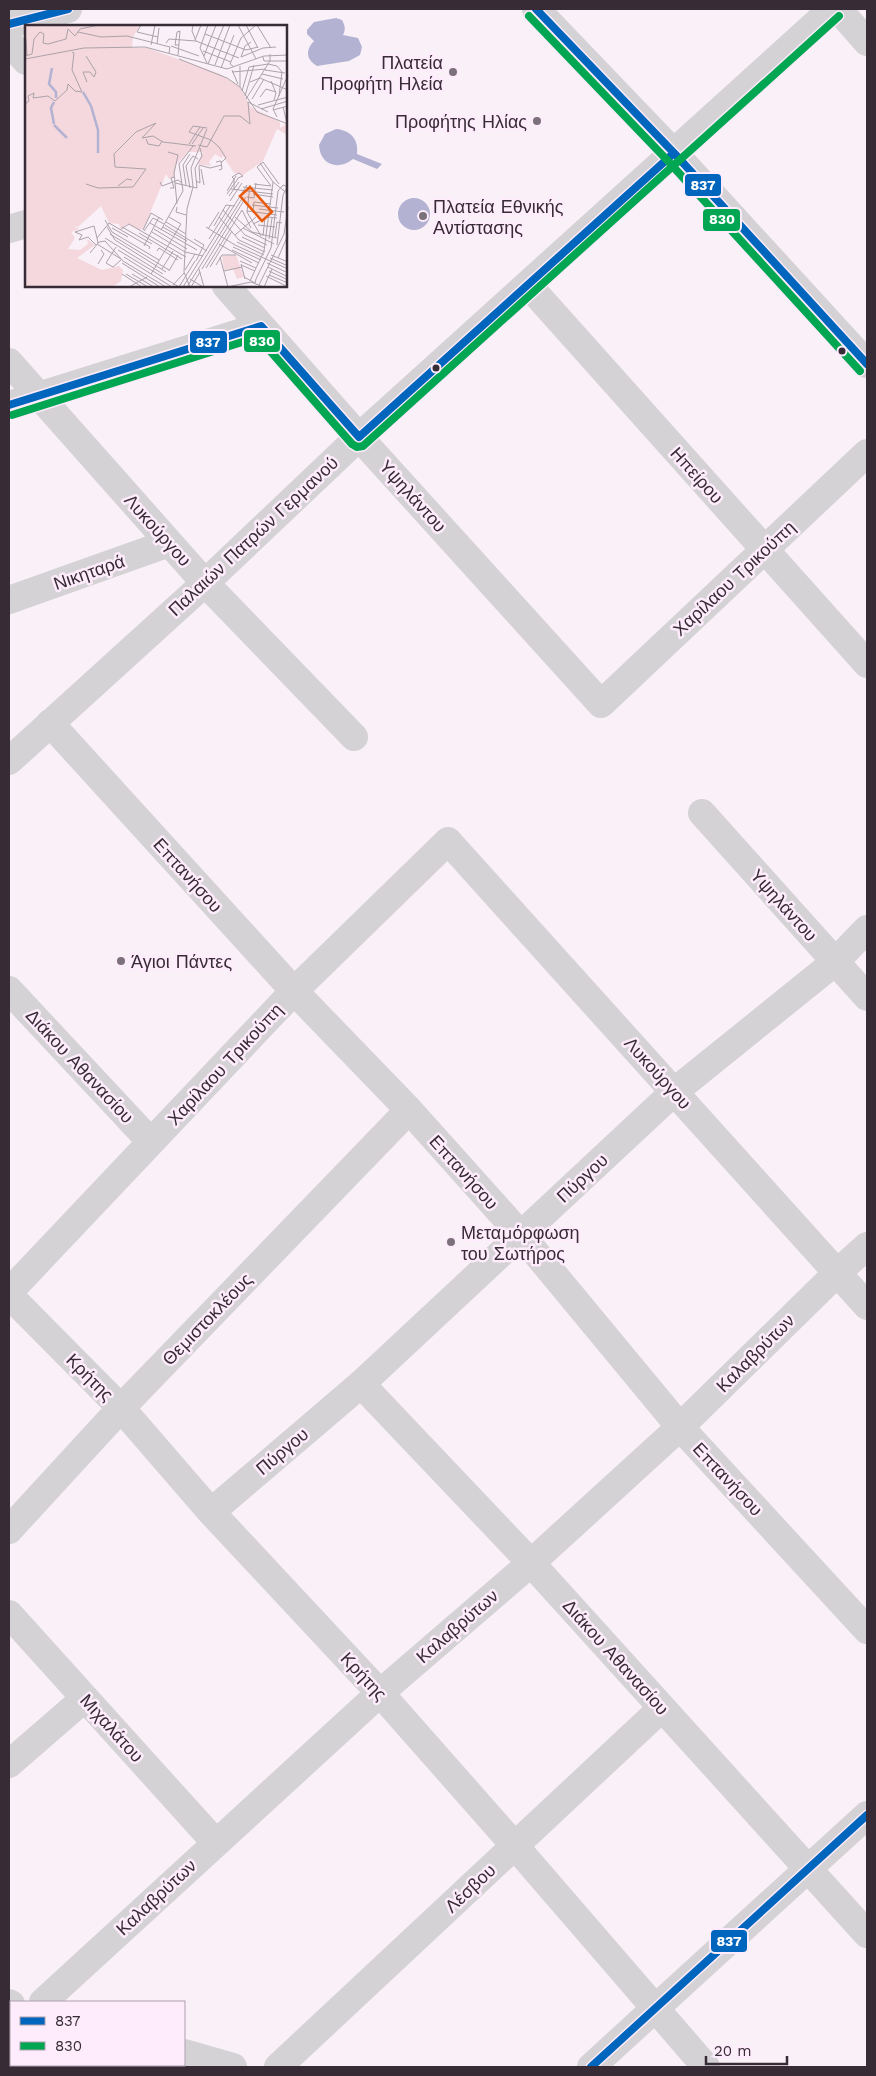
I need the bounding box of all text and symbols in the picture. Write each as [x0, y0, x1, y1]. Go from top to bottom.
inset map [25, 25, 288, 288]
place label: Πλατεία Προφήτη Ηλεία [320, 52, 443, 94]
marker: Πλατεία Προφήτη Ηλεία [447, 66, 459, 78]
place label: Προφήτης Ηλίας [395, 111, 527, 132]
marker: Προφήτης Ηλίας [531, 115, 543, 127]
line badge: 837 [684, 173, 722, 197]
text: 837 [690, 177, 716, 193]
place label: Πλατεία Εθνικής Αντίστασης [433, 196, 564, 238]
line badge: 830 [702, 208, 741, 232]
marker: Πλατεία Εθνικής Αντίστασης [417, 210, 429, 222]
text: 830 [709, 211, 735, 227]
line badge: 830 [243, 329, 281, 353]
line badge: 837 [189, 330, 228, 354]
text: 830 [249, 333, 275, 349]
text: 837 [195, 334, 221, 350]
unlabelled marker [837, 346, 847, 356]
unlabelled marker [431, 363, 441, 373]
street label: Ηπείρου [666, 443, 728, 507]
street label: Παλαιών Πατρών Γερμανού [164, 452, 342, 620]
street label: Υψηλάντου [375, 456, 451, 536]
street label: Λυκούργου [120, 490, 196, 570]
street label: Χαρίλαου Τρικούπη [669, 516, 799, 640]
street label: Νικηταρά [51, 550, 127, 594]
street label: Επτανήσου [149, 834, 227, 916]
street label: Υψηλάντου [746, 865, 822, 945]
place label: Άγιοι Πάντες [131, 951, 232, 972]
marker: Άγιοι Πάντες [115, 955, 127, 967]
street label: Χαρίλαου Τρικούπη [163, 999, 287, 1129]
street label: Διάκου Αθανασίου [22, 1005, 138, 1127]
street label: Λυκούργου [620, 1033, 696, 1113]
street label: Επτανήσου [425, 1131, 503, 1213]
street label: Πύργου [552, 1149, 612, 1207]
place label: Μεταμόρφωση του Σωτήρος [461, 1222, 580, 1264]
marker: Μεταμόρφωση του Σωτήρος [445, 1236, 457, 1248]
street label: Θεμιστοκλέους [158, 1268, 256, 1369]
street label: Καλαβρύτων [712, 1310, 798, 1396]
street label: Κρήτης [62, 1349, 118, 1405]
street label: Πύργου [252, 1423, 312, 1479]
street label: Επτανήσου [689, 1438, 767, 1520]
street label: Καλαβρύτων [412, 1585, 502, 1667]
street label: Διάκου Αθανασίου [559, 1595, 673, 1719]
street label: Κρήτης [337, 1648, 392, 1705]
street label: Μιχαλάτου [76, 1690, 148, 1766]
street label: Καλαβρύτων [112, 1855, 200, 1939]
street label: Λέσβου [440, 1859, 500, 1917]
line badge: 837 [710, 1929, 748, 1953]
text: 837 [716, 1933, 742, 1949]
legend [10, 2001, 185, 2066]
text: 837 [55, 2012, 81, 2030]
scale bar [706, 2034, 787, 2066]
text: 830 [55, 2037, 82, 2055]
text: 20 m [714, 2042, 752, 2060]

